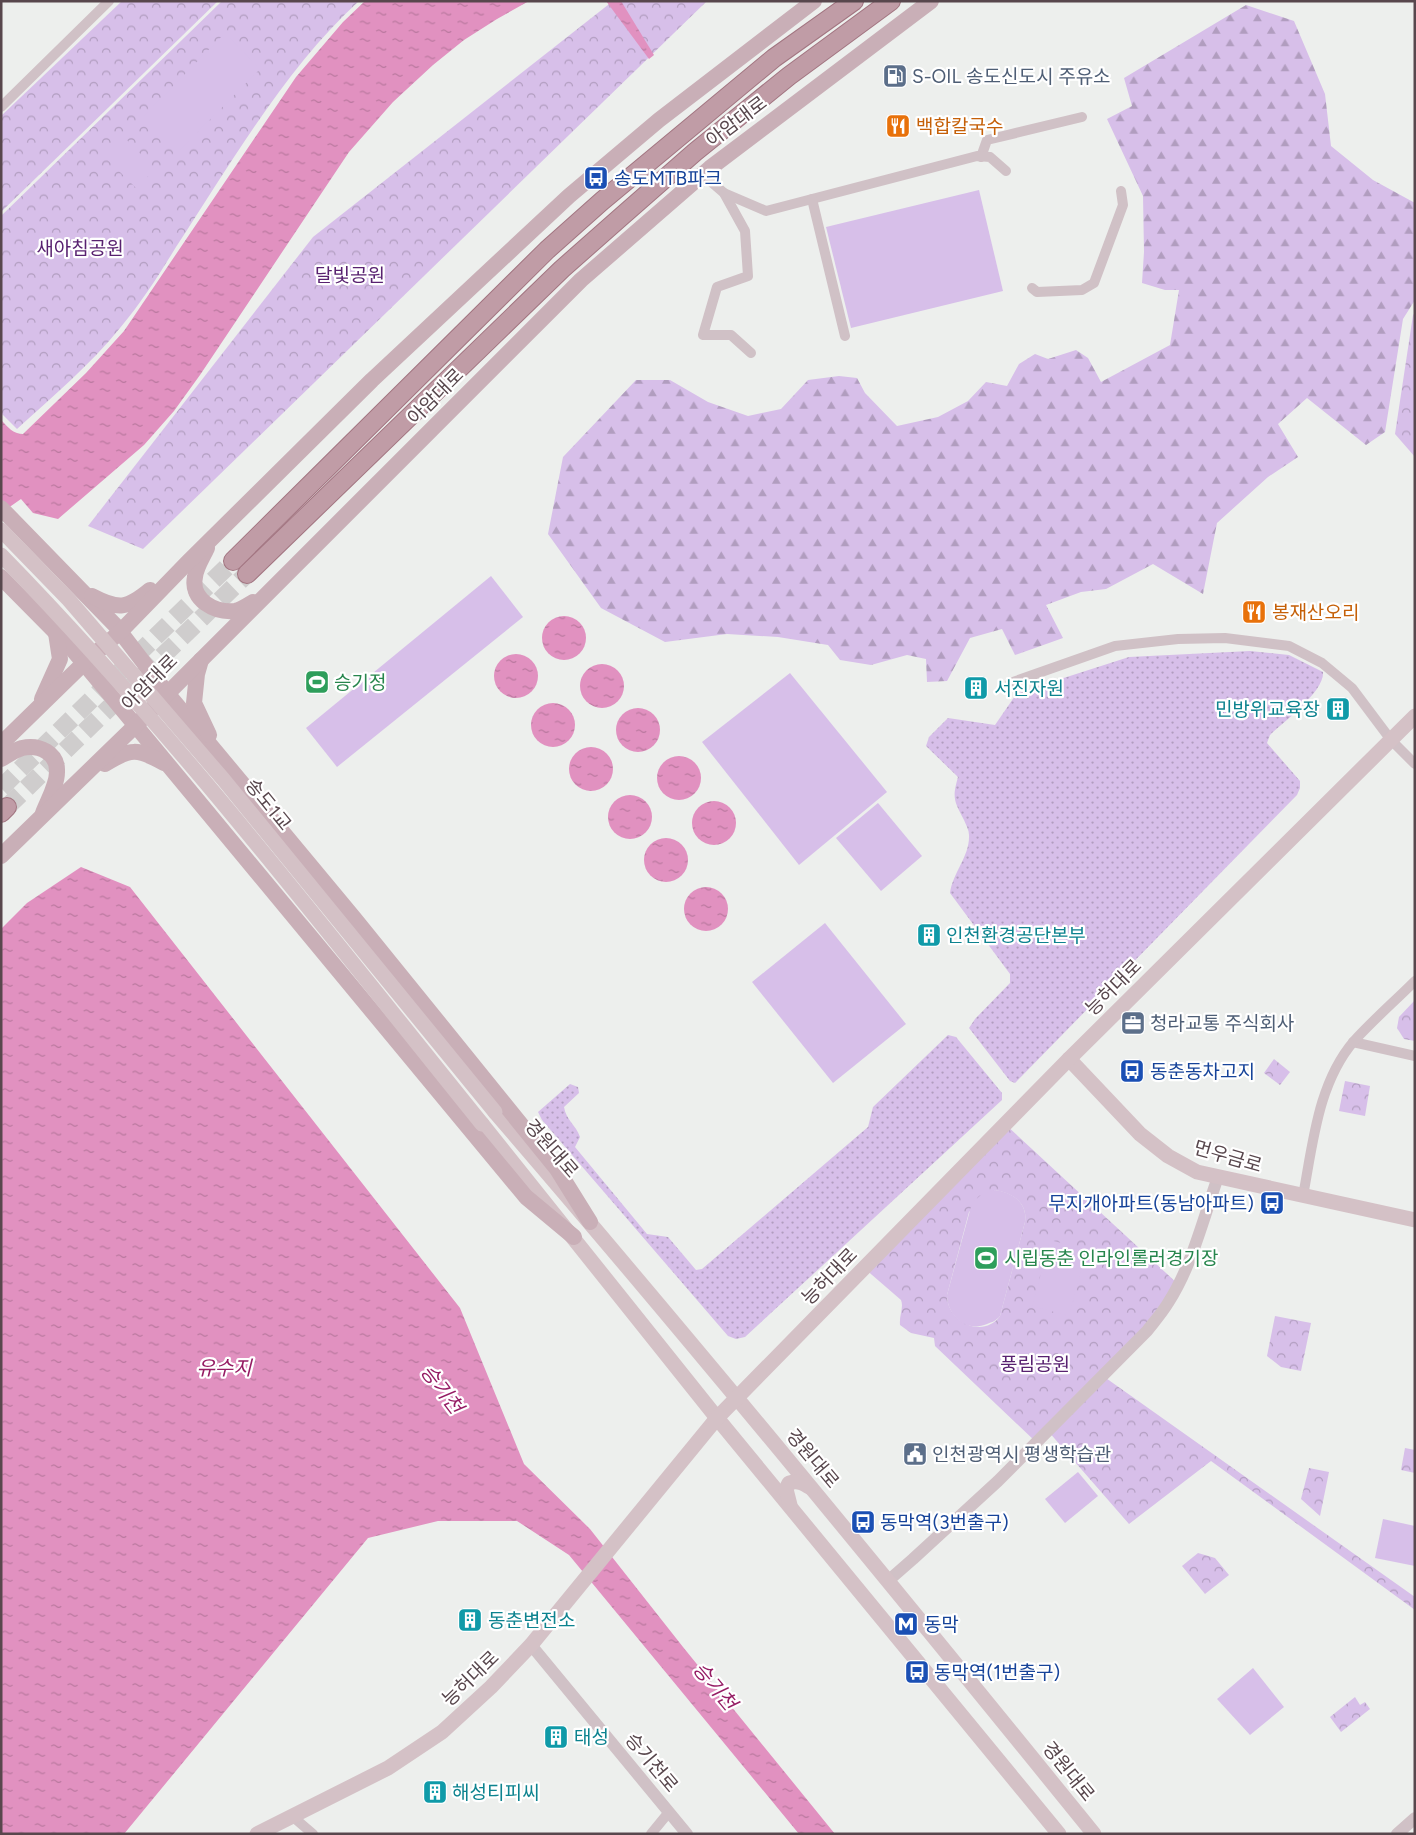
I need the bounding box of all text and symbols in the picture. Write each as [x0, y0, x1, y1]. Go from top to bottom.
fuel station icon: S-OIL 송도신도시 주유소 [882, 63, 908, 89]
place label: S-OIL 송도신도시 주유소 [912, 65, 1111, 88]
street label: 아암대로 [701, 91, 771, 152]
restaurant icon: 백합칼국수 [885, 113, 911, 139]
place label: 백합칼국수 [916, 115, 1003, 138]
bus stop icon: 송도MTB파크 [583, 165, 609, 191]
place label: 송도MTB파크 [614, 167, 722, 190]
park label: 새아침공원 [36, 237, 124, 260]
park label: 달빛공원 [315, 264, 385, 287]
street label: 아암대로 [403, 364, 468, 429]
restaurant icon: 봉재산오리 [1241, 599, 1267, 625]
place label: 봉재산오리 [1272, 601, 1359, 624]
street label: 아암대로 [117, 650, 182, 715]
sports icon: 승기정 [304, 669, 330, 695]
place label: 승기정 [334, 671, 386, 694]
building icon: 서진자원 [963, 675, 989, 701]
place label: 서진자원 [994, 677, 1064, 700]
building icon: 민방위교육장 [1325, 696, 1351, 722]
place label: 민방위교육장 [1215, 698, 1320, 721]
street label: 송도1교 [241, 774, 297, 835]
building icon: 인천환경공단본부 [916, 922, 942, 948]
place label: 인천환경공단본부 [946, 924, 1086, 947]
street label: 능허대로 [1081, 955, 1146, 1020]
office icon: 청라교통 주식회사 [1120, 1010, 1146, 1036]
place label: 청라교통 주식회사 [1150, 1012, 1295, 1035]
bus stop icon: 동춘동차고지 [1119, 1058, 1145, 1084]
place label: 동춘동차고지 [1150, 1060, 1255, 1083]
street label: 경원대로 [520, 1114, 583, 1182]
street label: 먼우금로 [1191, 1136, 1265, 1177]
bus stop icon: 무지개아파트(동남아파트) [1259, 1190, 1285, 1216]
place label: 무지개아파트(동남아파트) [1048, 1192, 1254, 1215]
street label: 능허대로 [797, 1243, 862, 1309]
sports icon: 시립동춘 인라인롤러경기장 [973, 1245, 999, 1271]
place label: 시립동춘 인라인롤러경기장 [1004, 1247, 1218, 1270]
park label: 풍림공원 [1000, 1353, 1070, 1376]
water label: 유수지 [196, 1356, 253, 1380]
water label: 승기천 [416, 1360, 470, 1420]
street label: 경원대로 [781, 1424, 844, 1492]
public building icon: 인천광역시 평생학습관 [902, 1441, 928, 1467]
place label: 인천광역시 평생학습관 [932, 1443, 1112, 1466]
bus stop icon: 동막역(3번출구) [850, 1509, 876, 1535]
place label: 동막역(3번출구) [880, 1511, 1009, 1534]
building icon: 동춘변전소 [457, 1607, 483, 1633]
place label: 동춘변전소 [488, 1609, 575, 1632]
metro station icon: 동막 [893, 1611, 919, 1637]
place label: 동막 [924, 1613, 959, 1636]
street label: 능허대로 [437, 1646, 503, 1711]
water label: 승기천 [688, 1657, 744, 1717]
bus stop icon: 동막역(1번출구) [904, 1659, 930, 1685]
place label: 동막역(1번출구) [934, 1661, 1060, 1684]
building icon: 태성 [543, 1724, 569, 1750]
place label: 태성 [574, 1726, 609, 1749]
street label: 승기천로 [620, 1728, 683, 1796]
street label: 경원대로 [1038, 1737, 1100, 1806]
building icon: 해성티피씨 [422, 1779, 448, 1805]
place label: 해성티피씨 [452, 1781, 539, 1804]

